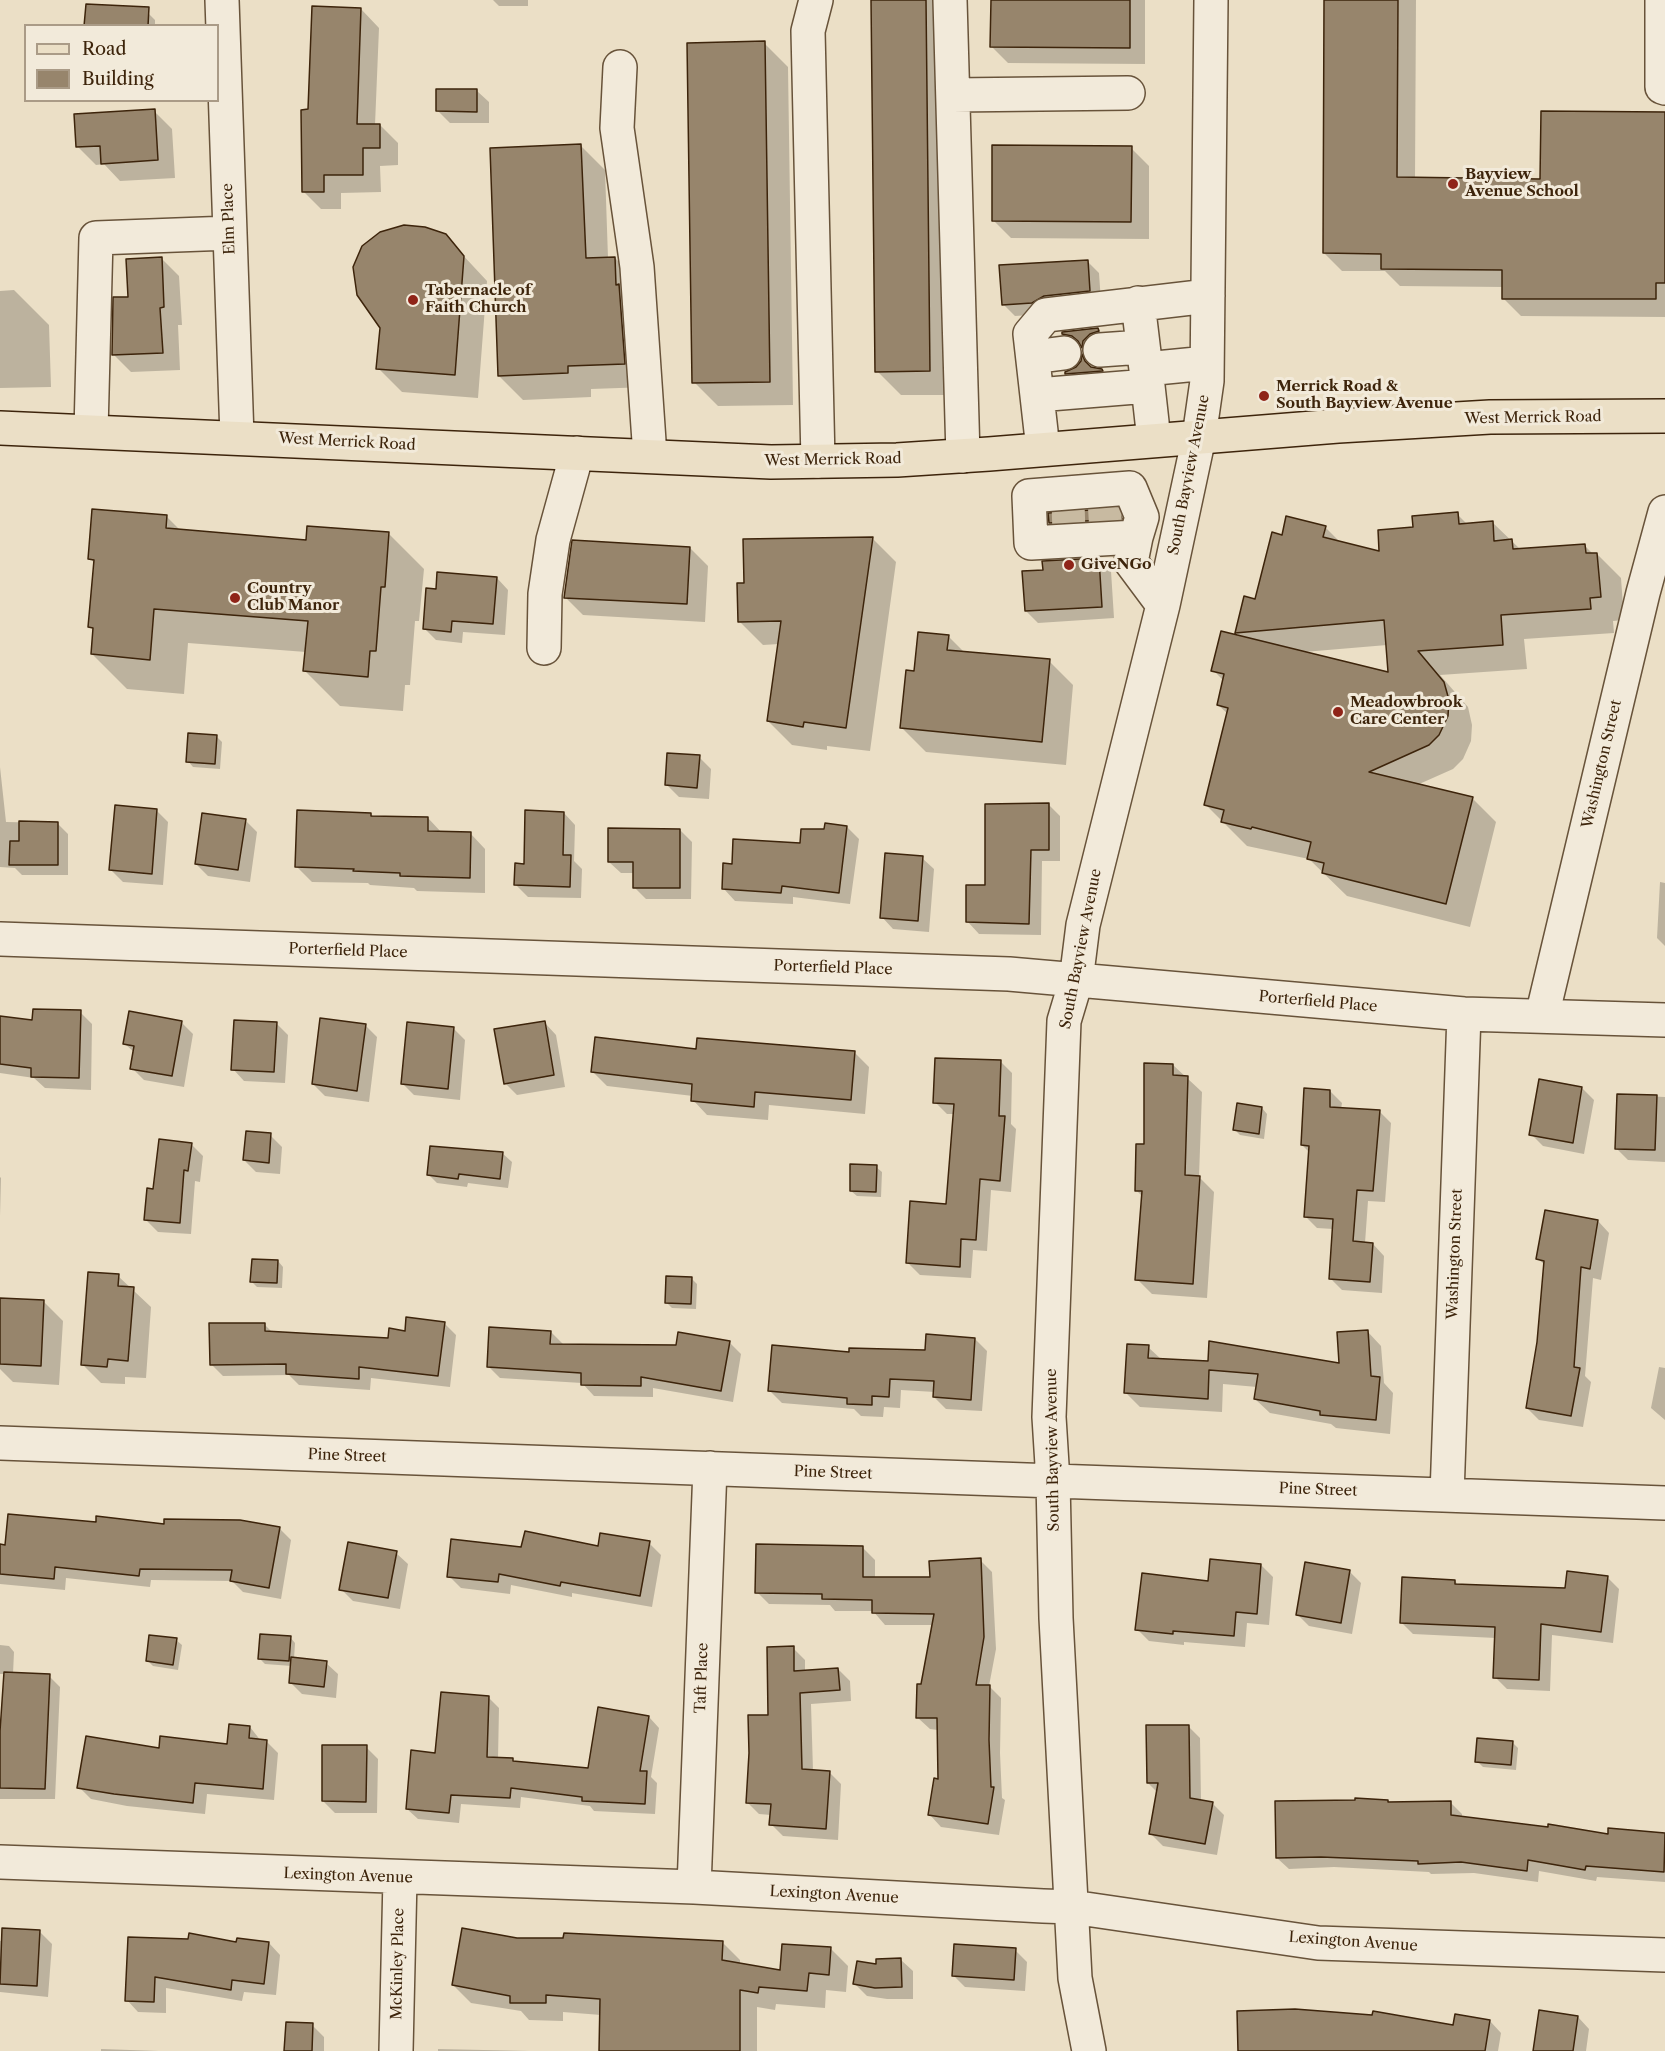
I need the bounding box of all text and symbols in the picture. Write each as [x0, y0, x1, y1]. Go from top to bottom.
legend [24, 24, 219, 102]
text: Road [82, 38, 127, 60]
text: Building [82, 68, 154, 90]
place label: Bayview Avenue School [1465, 166, 1579, 201]
marker: Bayview Avenue School [1446, 177, 1460, 191]
street label: Elm Place [219, 183, 239, 255]
place label: Tabernacle of Faith Church [425, 282, 531, 317]
marker: Tabernacle of Faith Church [406, 293, 420, 307]
place label: Merrick Road & South Bayview Avenue [1276, 378, 1453, 413]
marker: Merrick Road & South Bayview Avenue [1257, 389, 1271, 403]
street label: South Bayview Avenue [1165, 393, 1213, 557]
street label: West Merrick Road [1464, 408, 1602, 428]
street label: West Merrick Road [278, 429, 416, 455]
street label: West Merrick Road [764, 450, 902, 470]
place label: GiveNGo [1081, 556, 1152, 574]
marker: GiveNGo [1062, 558, 1076, 572]
place label: Country Club Manor [247, 580, 339, 615]
marker: Country Club Manor [228, 591, 242, 605]
place label: Meadowbrook Care Center [1350, 694, 1463, 729]
street label: Washington Street [1578, 698, 1626, 830]
marker: Meadowbrook Care Center [1331, 705, 1345, 719]
street label: South Bayview Avenue [1057, 867, 1105, 1031]
street label: Porterfield Place [288, 940, 408, 962]
street label: Porterfield Place [773, 957, 893, 979]
street label: Porterfield Place [1258, 988, 1378, 1016]
street label: Washington Street [1444, 1188, 1466, 1320]
street label: South Bayview Avenue [1043, 1368, 1063, 1532]
street label: Pine Street [307, 1446, 387, 1466]
street label: Pine Street [793, 1463, 873, 1483]
street label: Pine Street [1278, 1480, 1358, 1500]
street label: Taft Place [692, 1642, 712, 1714]
street label: Lexington Avenue [283, 1865, 413, 1887]
street label: Lexington Avenue [769, 1883, 899, 1907]
street label: McKinley Place [388, 1908, 408, 2020]
street label: Lexington Avenue [1288, 1929, 1418, 1955]

